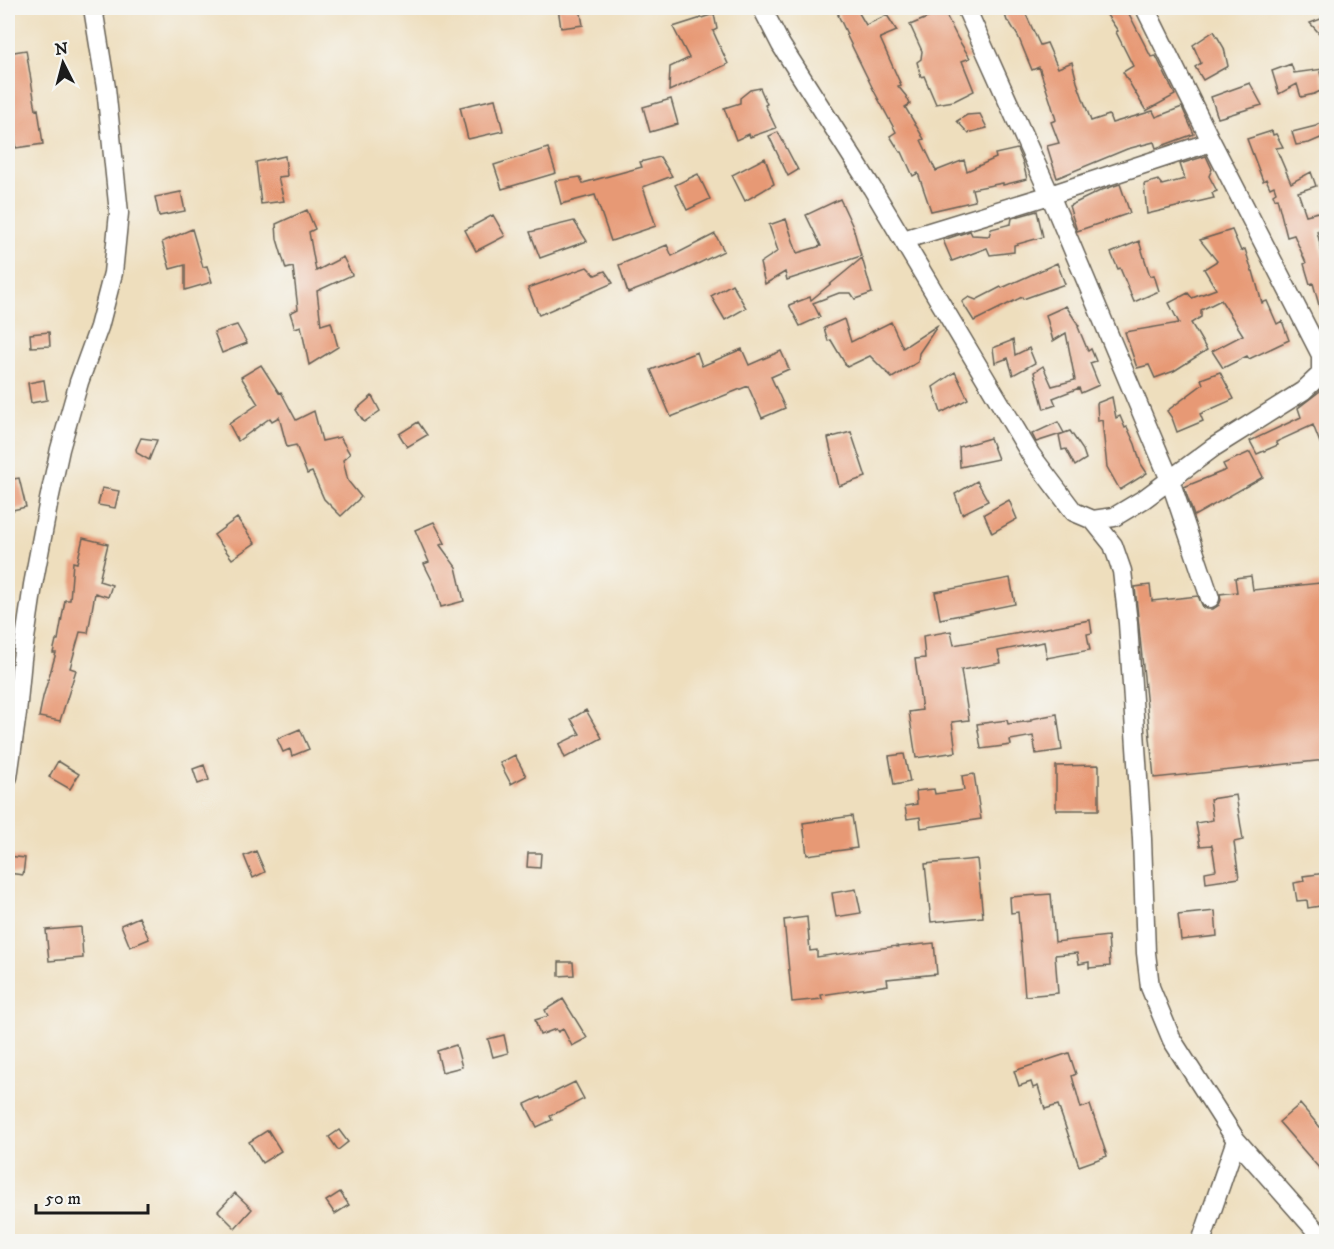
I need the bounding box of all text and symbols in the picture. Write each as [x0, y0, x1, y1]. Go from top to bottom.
north arrow [33, 33, 93, 93]
text: N [54, 38, 69, 60]
scale bar [36, 1177, 148, 1215]
text: 50 m [45, 1188, 81, 1210]

